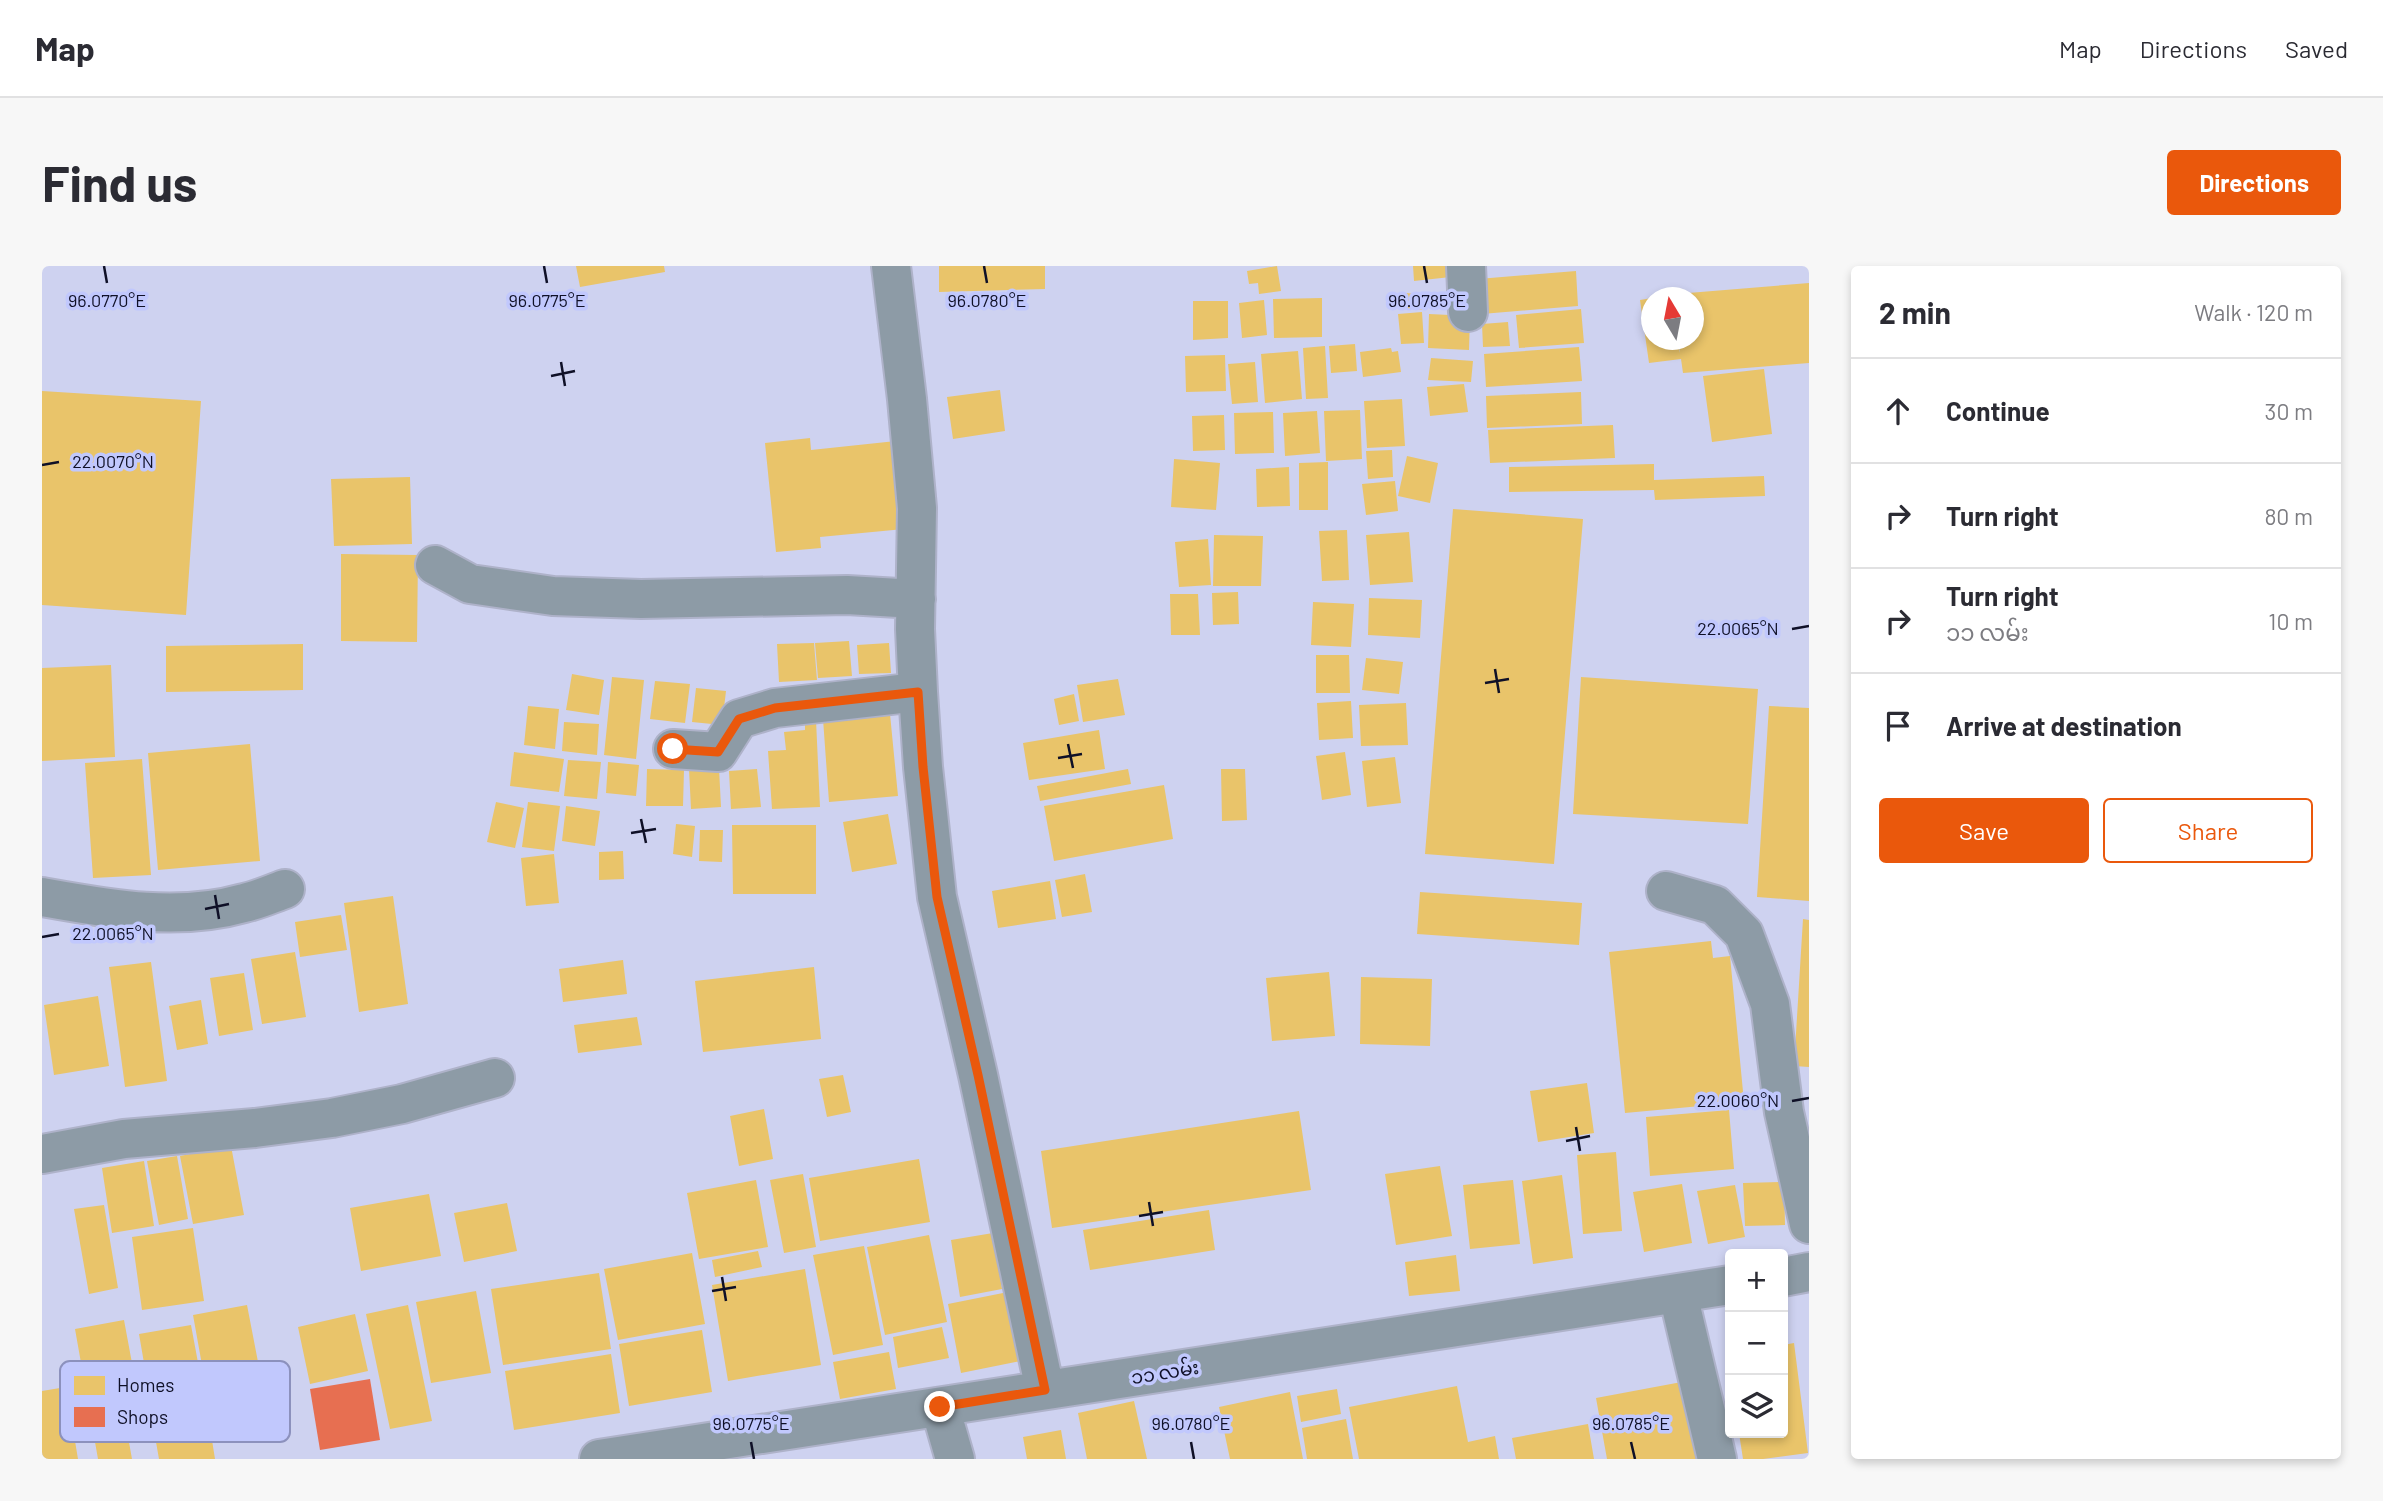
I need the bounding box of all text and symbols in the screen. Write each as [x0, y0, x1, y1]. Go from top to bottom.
text: Map [35, 28, 95, 68]
text: Map [2059, 34, 2102, 63]
text: Directions [2140, 34, 2247, 63]
text: Saved [2285, 34, 2348, 63]
button: Directions [2167, 150, 2341, 215]
text: Find us [42, 153, 197, 212]
north arrow [1641, 287, 1704, 350]
text: 96.0770°E [68, 289, 146, 311]
text: 96.0775°E [508, 289, 586, 311]
text: 96.0780°E [947, 289, 1027, 311]
text: 96.0785°E [1388, 289, 1466, 311]
text: 2 min [1879, 294, 1951, 330]
text: Walk · 120 m [2194, 298, 2313, 326]
icon: ahead [1879, 392, 1917, 430]
text: Continue [1946, 395, 2050, 426]
text: 30 m [2265, 397, 2313, 425]
text: 22.0070°N [72, 450, 154, 472]
icon: right [1879, 497, 1917, 535]
text: Turn right [1946, 500, 2059, 531]
text: 80 m [2264, 502, 2313, 530]
text: Turn right [1946, 580, 2059, 611]
icon: right [1879, 602, 1917, 640]
text: 10 m [2268, 607, 2313, 635]
text: 22.0065°N [1697, 617, 1779, 639]
text: ၁၁ လမ်း [1946, 618, 2029, 646]
icon: arrive [1879, 707, 1917, 745]
text: Arrive at destination [1946, 710, 2182, 741]
route start [657, 733, 688, 764]
button: Save [1879, 798, 2089, 863]
button: Share [2103, 798, 2313, 863]
text: 22.0065°N [72, 922, 154, 944]
text: 22.0060°N [1697, 1089, 1779, 1111]
map controls [1725, 1249, 1788, 1438]
button: + [1725, 1249, 1788, 1312]
button: − [1725, 1312, 1788, 1375]
street label: ၁၁ လမ်း [1129, 1353, 1200, 1388]
legend [60, 1361, 290, 1442]
text: Homes [117, 1373, 174, 1396]
button: layers [1725, 1375, 1788, 1438]
route end [924, 1391, 955, 1422]
text: Shops [117, 1405, 168, 1428]
text: 96.0775°E [712, 1412, 790, 1434]
text: 96.0780°E [1151, 1412, 1231, 1434]
text: 96.0785°E [1592, 1412, 1670, 1434]

